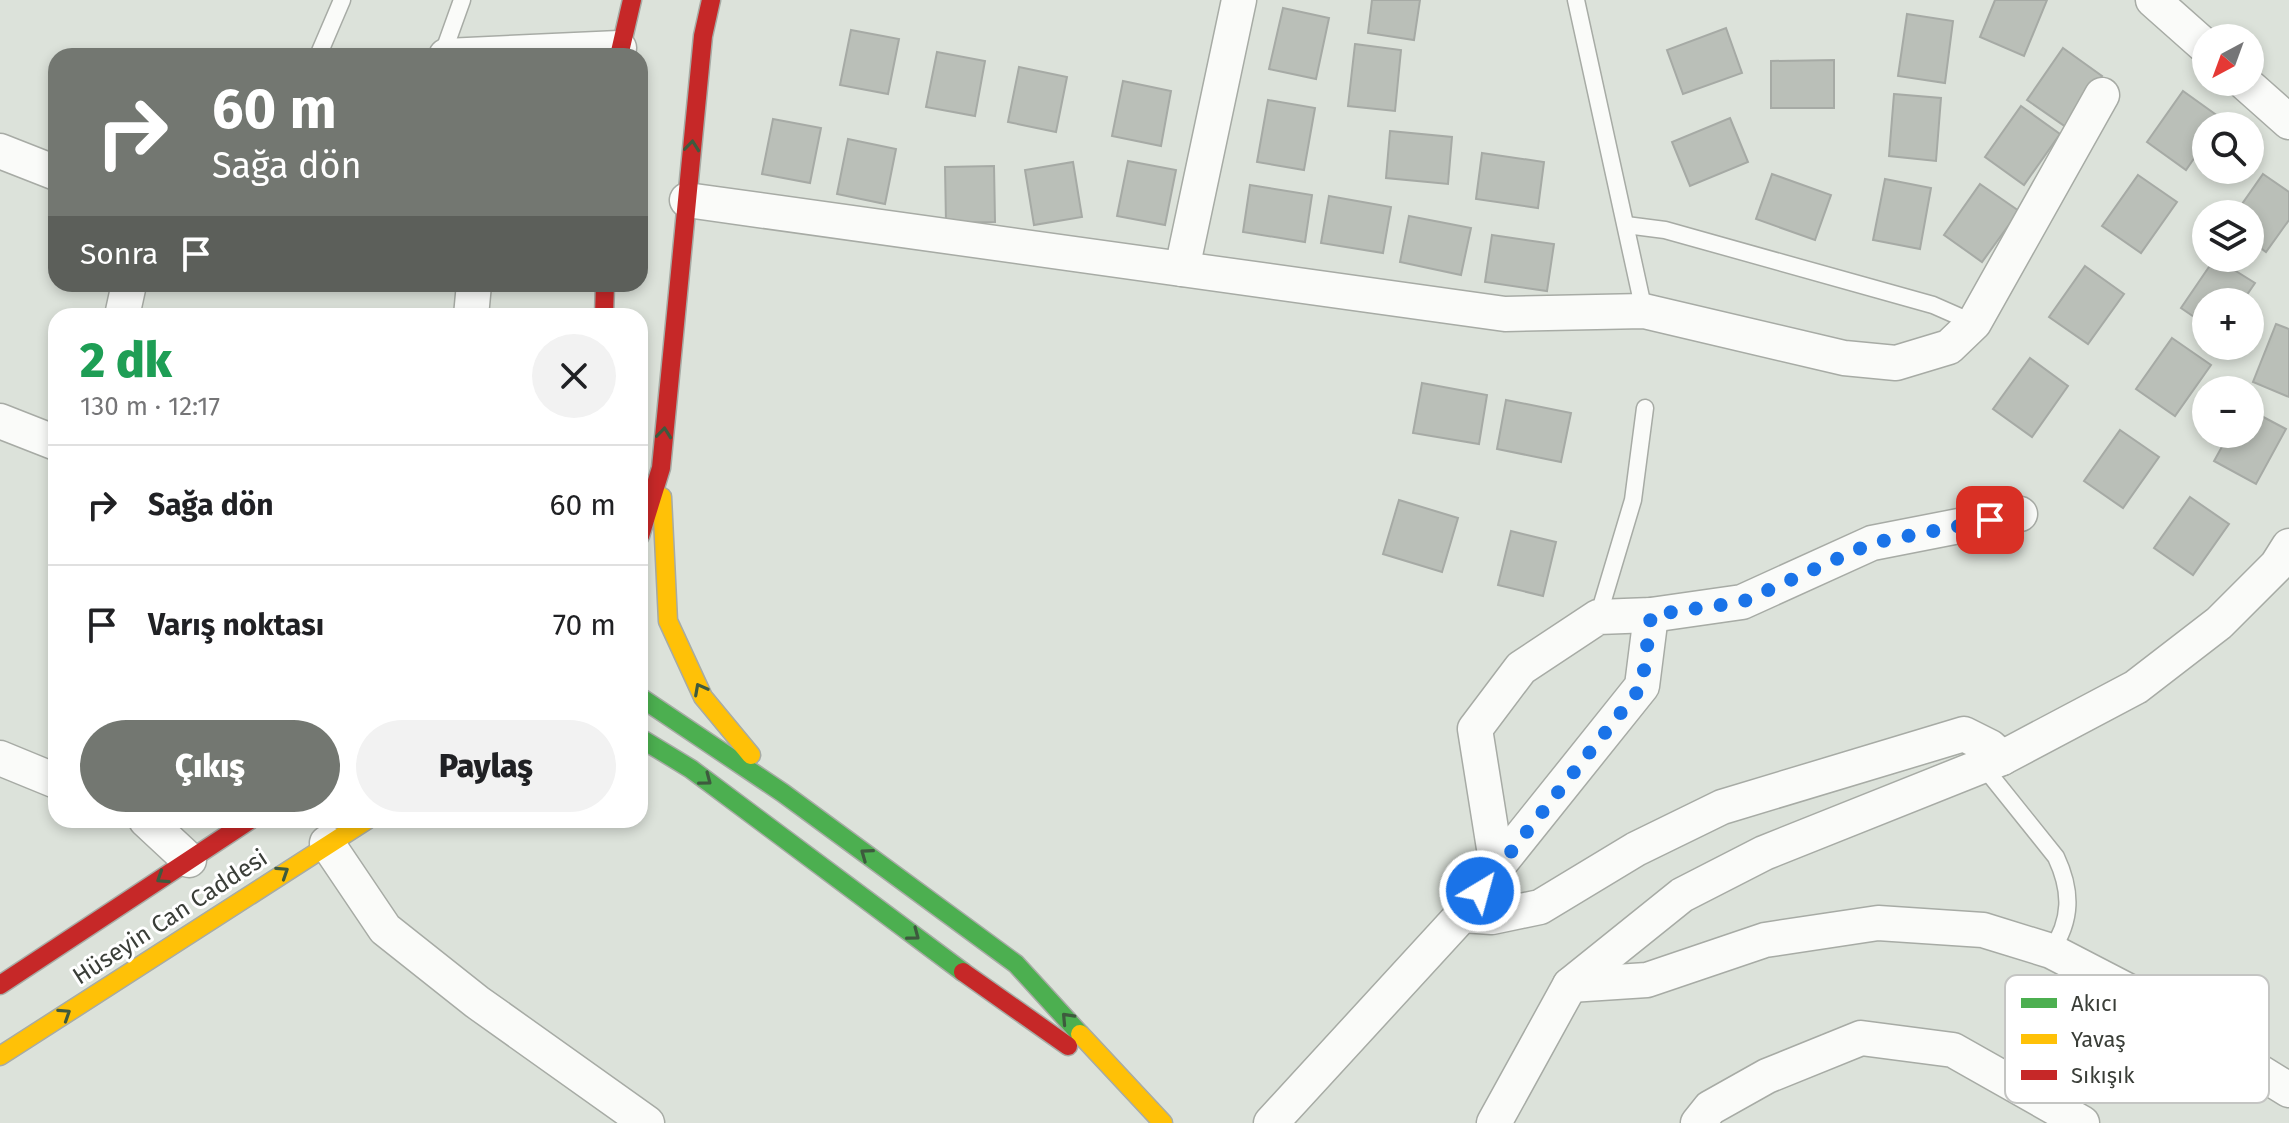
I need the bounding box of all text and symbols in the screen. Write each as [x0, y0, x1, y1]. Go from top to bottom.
north arrow [2192, 24, 2264, 96]
map controls [2192, 24, 2264, 448]
text: 60 m [212, 76, 337, 143]
icon: right [80, 80, 184, 184]
button: search [2192, 112, 2264, 184]
one-way arrow [683, 140, 700, 153]
text: Sağa dön [212, 144, 362, 188]
button: layers [2192, 200, 2264, 272]
icon: arrive [174, 232, 218, 276]
text: Sonra [80, 236, 158, 272]
button: + [2192, 288, 2264, 360]
text: 2 dk [80, 332, 172, 390]
button: close [532, 334, 616, 418]
button: − [2192, 376, 2264, 448]
text: 130 m · 12:17 [80, 391, 220, 422]
one-way arrow [655, 426, 672, 439]
icon: right [80, 483, 124, 527]
pin [1956, 486, 2024, 554]
text: Sağa dön [148, 487, 274, 523]
text: 60 m [550, 487, 616, 523]
icon: arrive [1968, 498, 2012, 542]
icon: arrive [80, 603, 124, 647]
text: Varış noktası [148, 607, 324, 643]
text: 70 m [553, 607, 616, 643]
one-way arrow [695, 682, 710, 697]
button: Çıkış [80, 720, 340, 812]
button: Paylaş [356, 720, 616, 812]
one-way arrow [697, 770, 712, 784]
street label: Hüseyin Can Caddesi [68, 844, 272, 990]
one-way arrow [860, 849, 875, 864]
position arrow [1438, 849, 1522, 933]
one-way arrow [275, 866, 289, 881]
one-way arrow [156, 869, 170, 884]
one-way arrow [905, 926, 920, 940]
legend [2005, 975, 2269, 1103]
text: Akıcı [2071, 990, 2118, 1017]
one-way arrow [57, 1008, 71, 1023]
one-way arrow [1061, 1013, 1076, 1027]
text: Yavaş [2071, 1026, 2126, 1053]
text: Sıkışık [2071, 1062, 2135, 1089]

